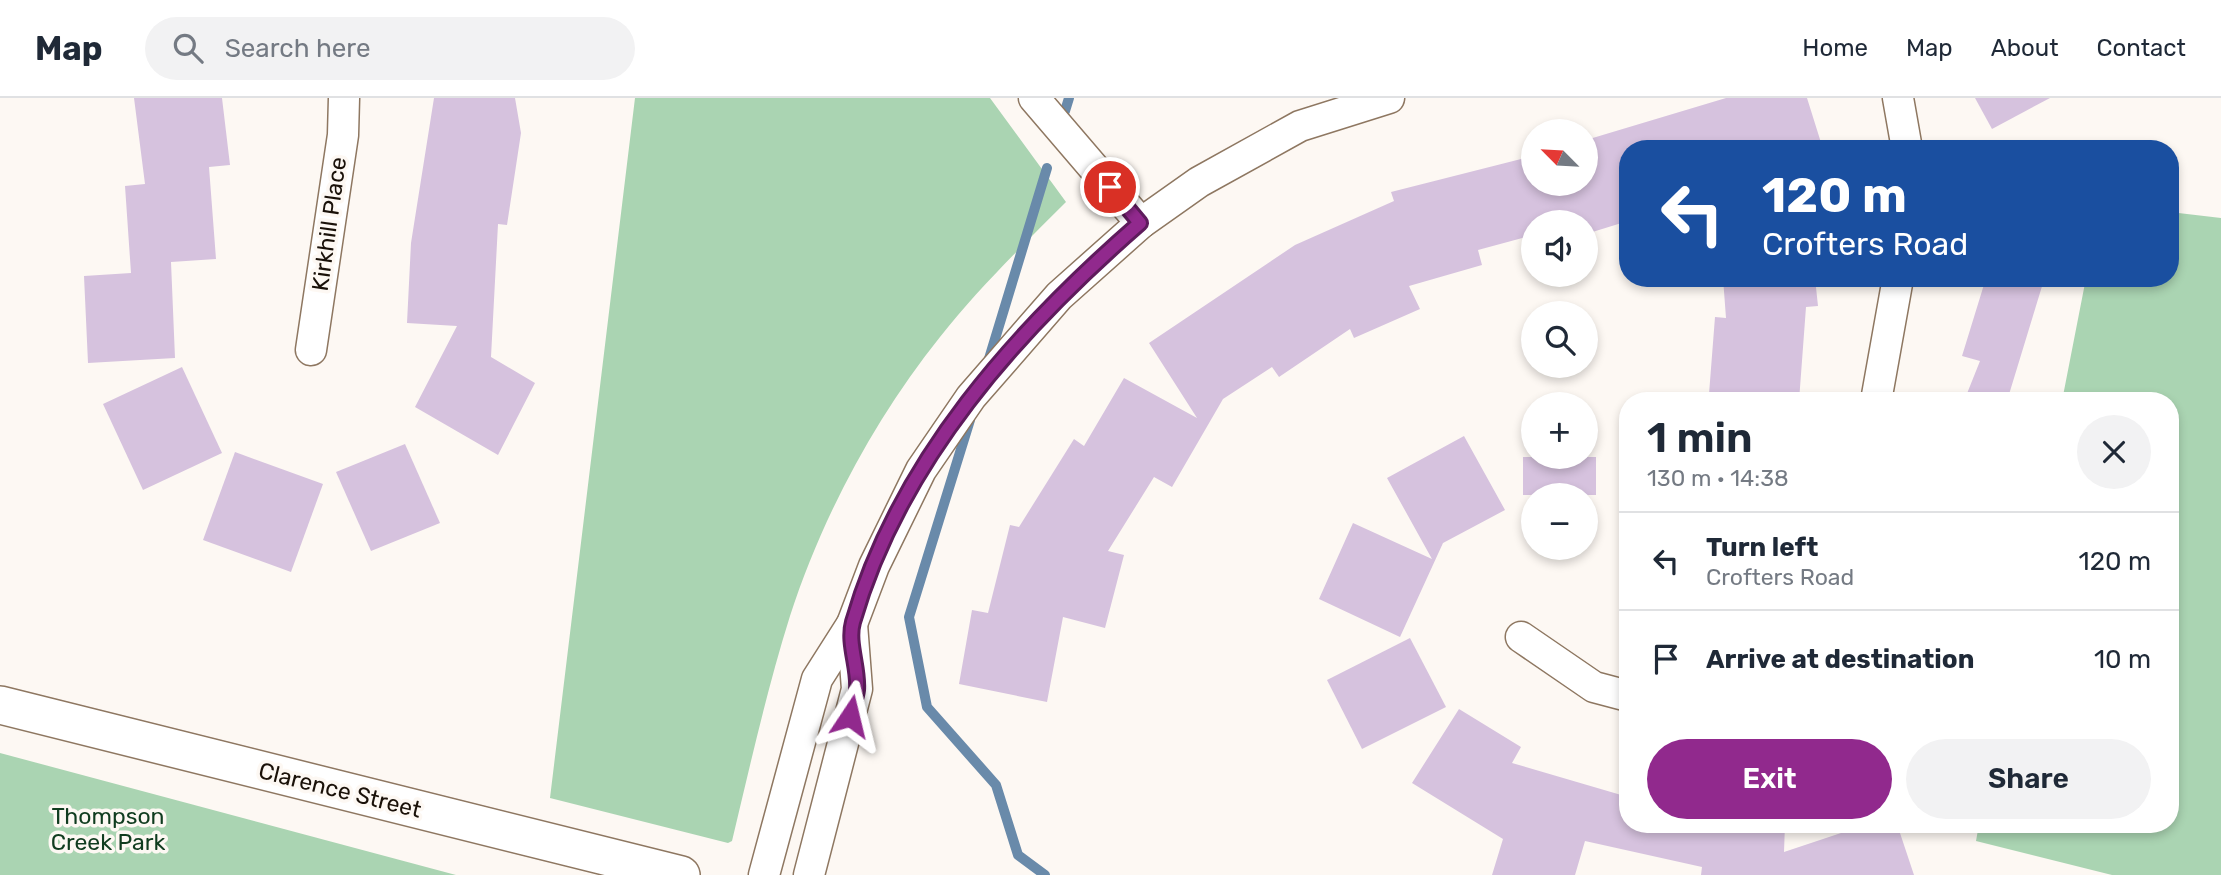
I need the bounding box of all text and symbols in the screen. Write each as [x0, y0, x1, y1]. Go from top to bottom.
search box [145, 17, 635, 80]
text: Map [35, 29, 103, 68]
icon: search [169, 29, 207, 67]
text: Search here [225, 33, 370, 64]
text: Home [1802, 34, 1868, 62]
text: Map [1906, 34, 1953, 62]
text: About [1991, 34, 2059, 62]
text: Contact [2097, 34, 2186, 62]
north arrow [1521, 119, 1598, 196]
map controls [1521, 119, 1598, 560]
street label: Kirkhill Place [306, 155, 352, 293]
pin [1080, 157, 1140, 217]
text: 120 m [1762, 166, 1907, 224]
icon: arrive [1091, 168, 1129, 206]
icon: left [1647, 168, 1738, 259]
button: sound [1521, 210, 1598, 287]
text: Crofters Road [1762, 225, 1968, 263]
button: search [1521, 301, 1598, 378]
button: + [1521, 392, 1598, 469]
text: 1 min [1647, 413, 1753, 463]
button: close [2077, 415, 2151, 489]
text: 130 m · 14:38 [1647, 464, 1789, 492]
button: − [1521, 483, 1598, 560]
text: Turn left [1706, 532, 1818, 563]
icon: left [1647, 542, 1685, 580]
text: 120 m [2079, 546, 2151, 577]
text: Crofters Road [1706, 563, 1854, 591]
icon: arrive [1647, 640, 1685, 678]
text: Arrive at destination [1706, 644, 1974, 675]
text: 10 m [2094, 644, 2151, 675]
position arrow [813, 679, 887, 753]
button: Exit [1647, 739, 1892, 819]
button: Share [1906, 739, 2151, 819]
street label: Clarence Street [256, 756, 424, 824]
park label: Thompson Creek Park [51, 802, 165, 856]

